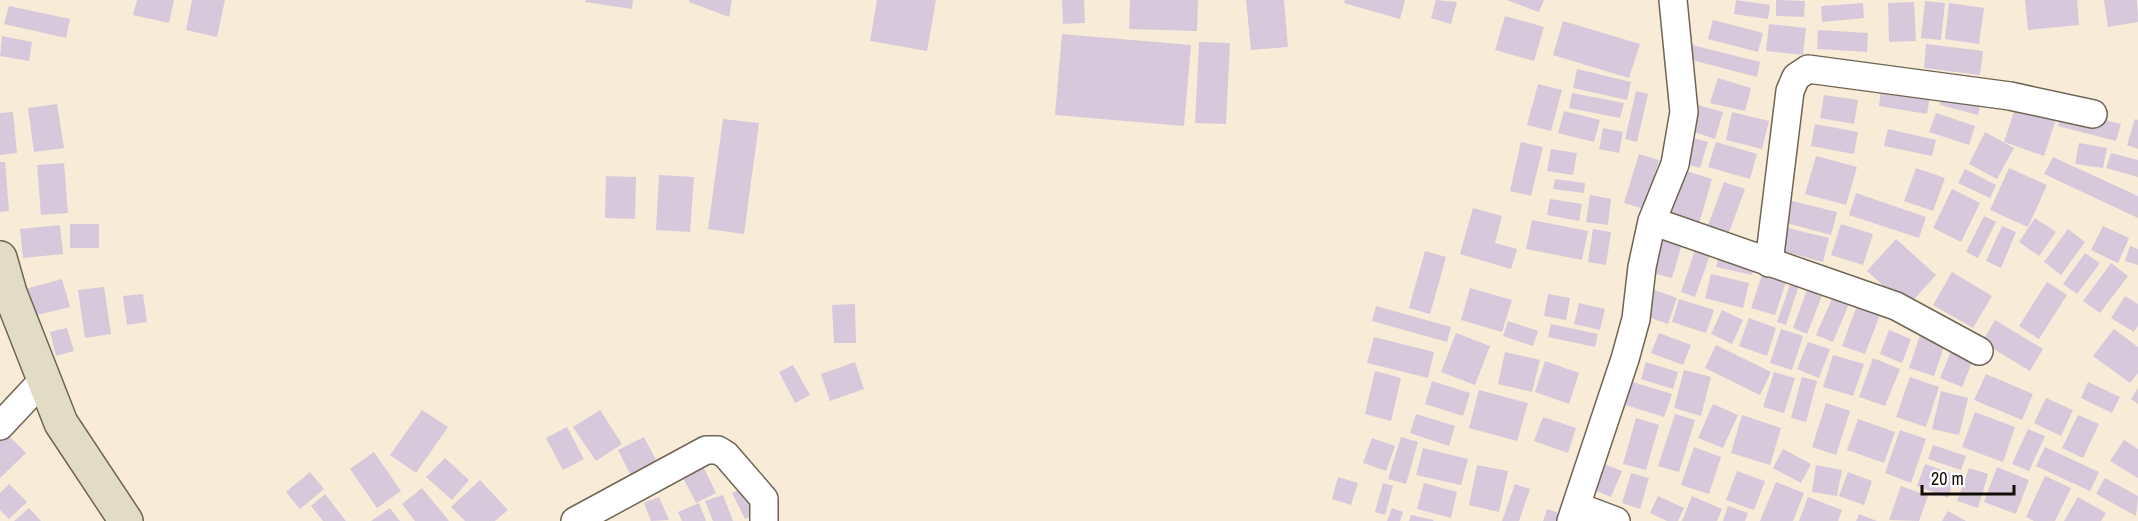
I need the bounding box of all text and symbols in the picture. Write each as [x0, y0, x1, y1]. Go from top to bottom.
scale bar [1922, 458, 2014, 496]
text: 20 m [1931, 466, 1964, 491]

